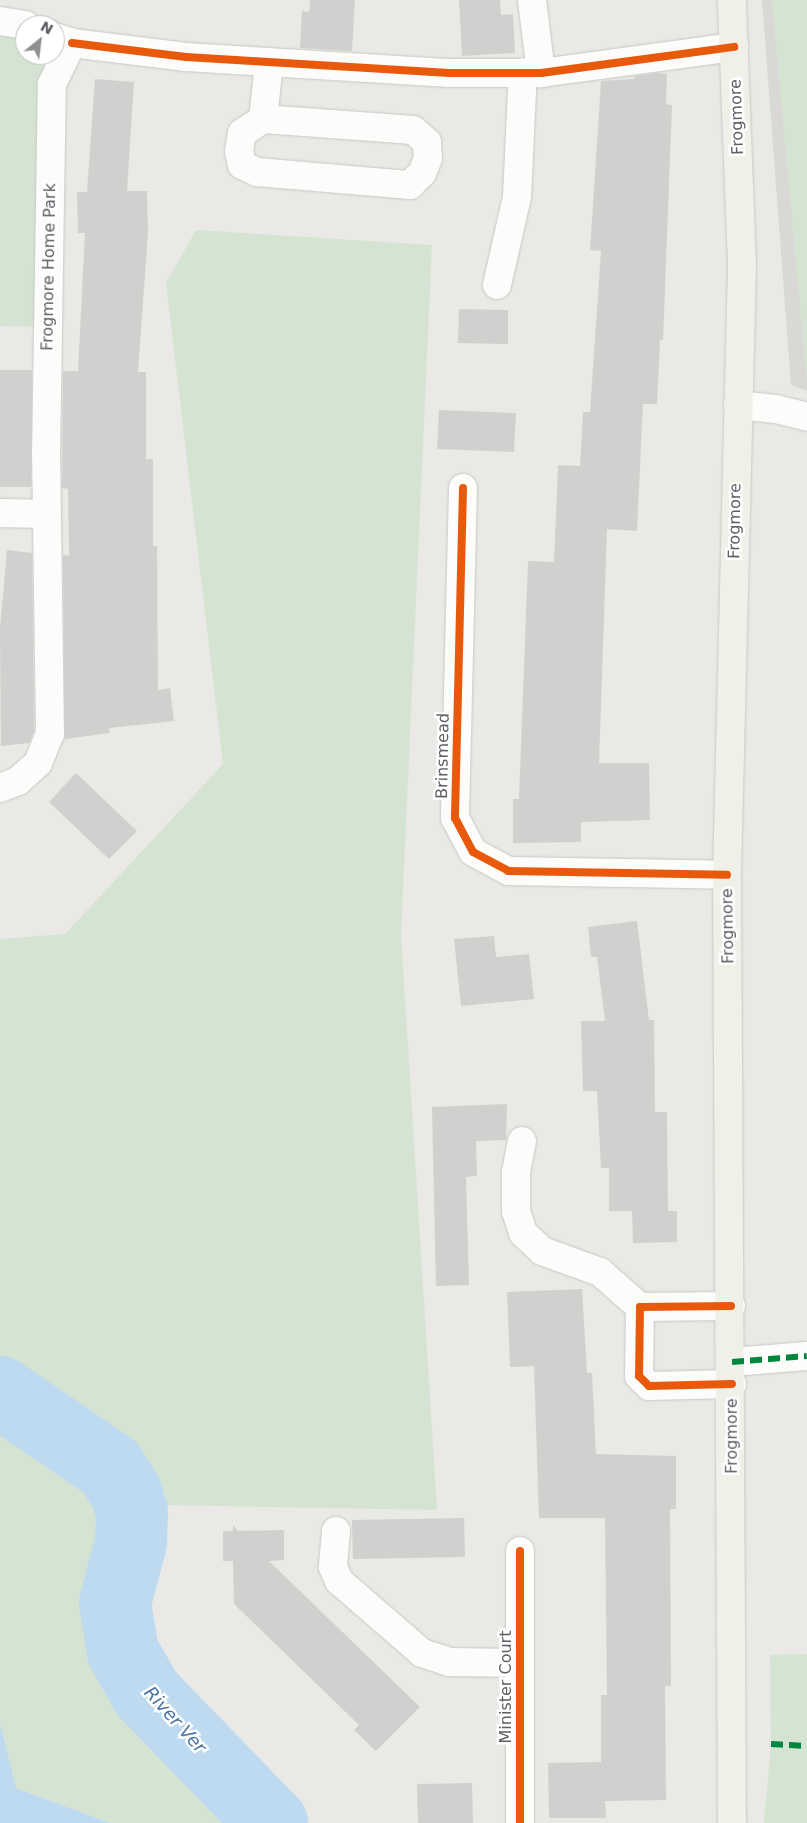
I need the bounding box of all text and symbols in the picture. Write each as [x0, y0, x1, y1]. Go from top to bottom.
north arrow [15, 15, 65, 65]
text: N [38, 18, 56, 38]
street label: Frogmore [726, 79, 748, 155]
street label: Frogmore Home Park [38, 183, 60, 351]
street label: Frogmore [725, 483, 745, 559]
street label: Brinsmead [433, 713, 453, 799]
street label: Frogmore [718, 888, 738, 964]
street label: Frogmore [722, 1398, 742, 1474]
street label: Minister Court [496, 1631, 516, 1743]
water label: River Ver [140, 1682, 210, 1758]

